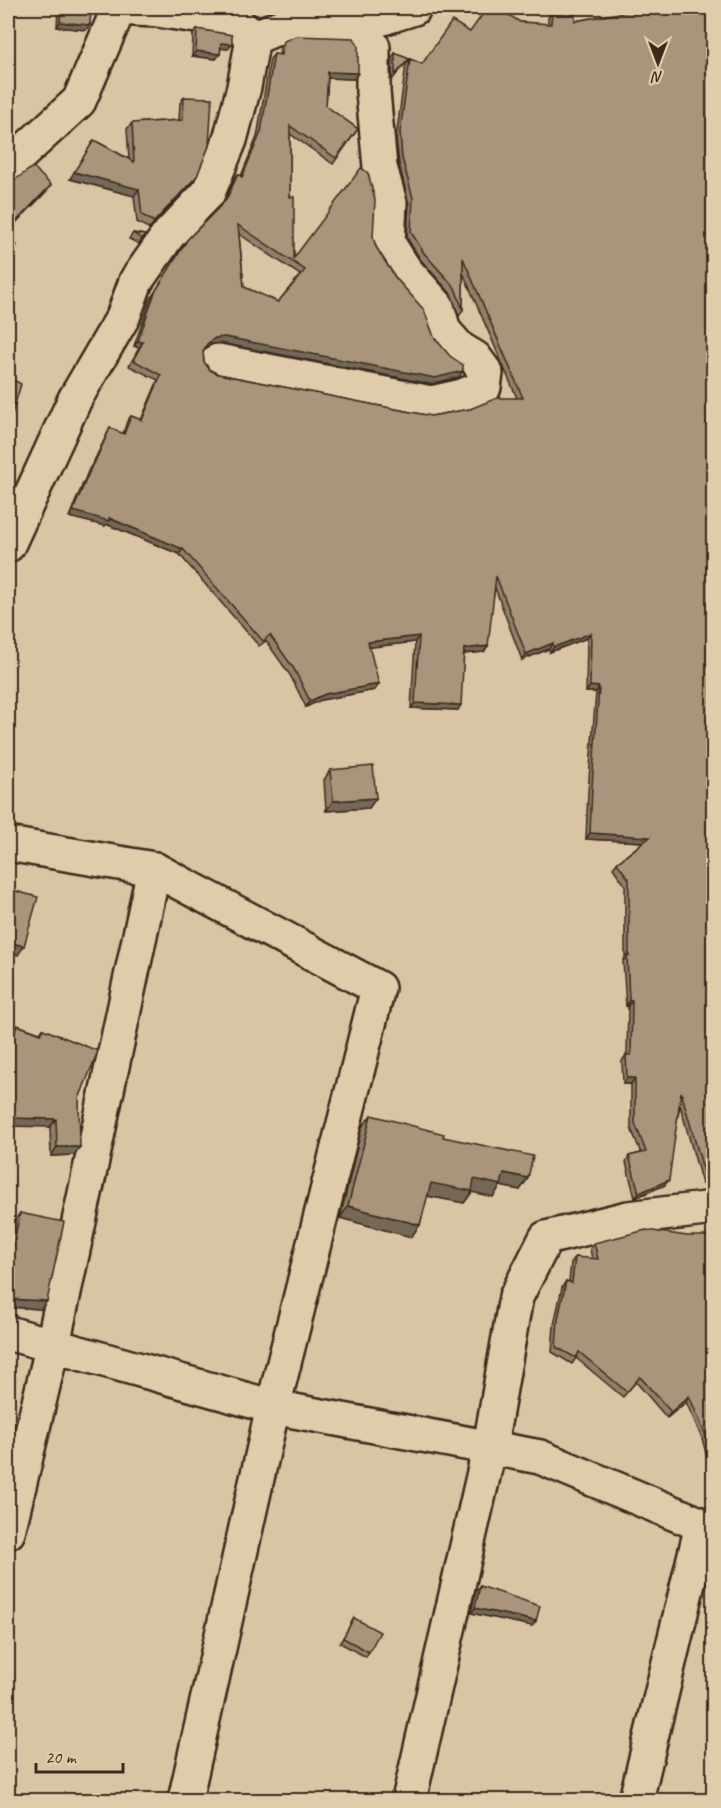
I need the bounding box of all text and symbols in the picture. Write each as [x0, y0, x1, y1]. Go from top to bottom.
north arrow [628, 33, 688, 93]
text: N [650, 67, 663, 87]
scale bar [36, 1736, 123, 1774]
text: 20 m [45, 1746, 78, 1768]

